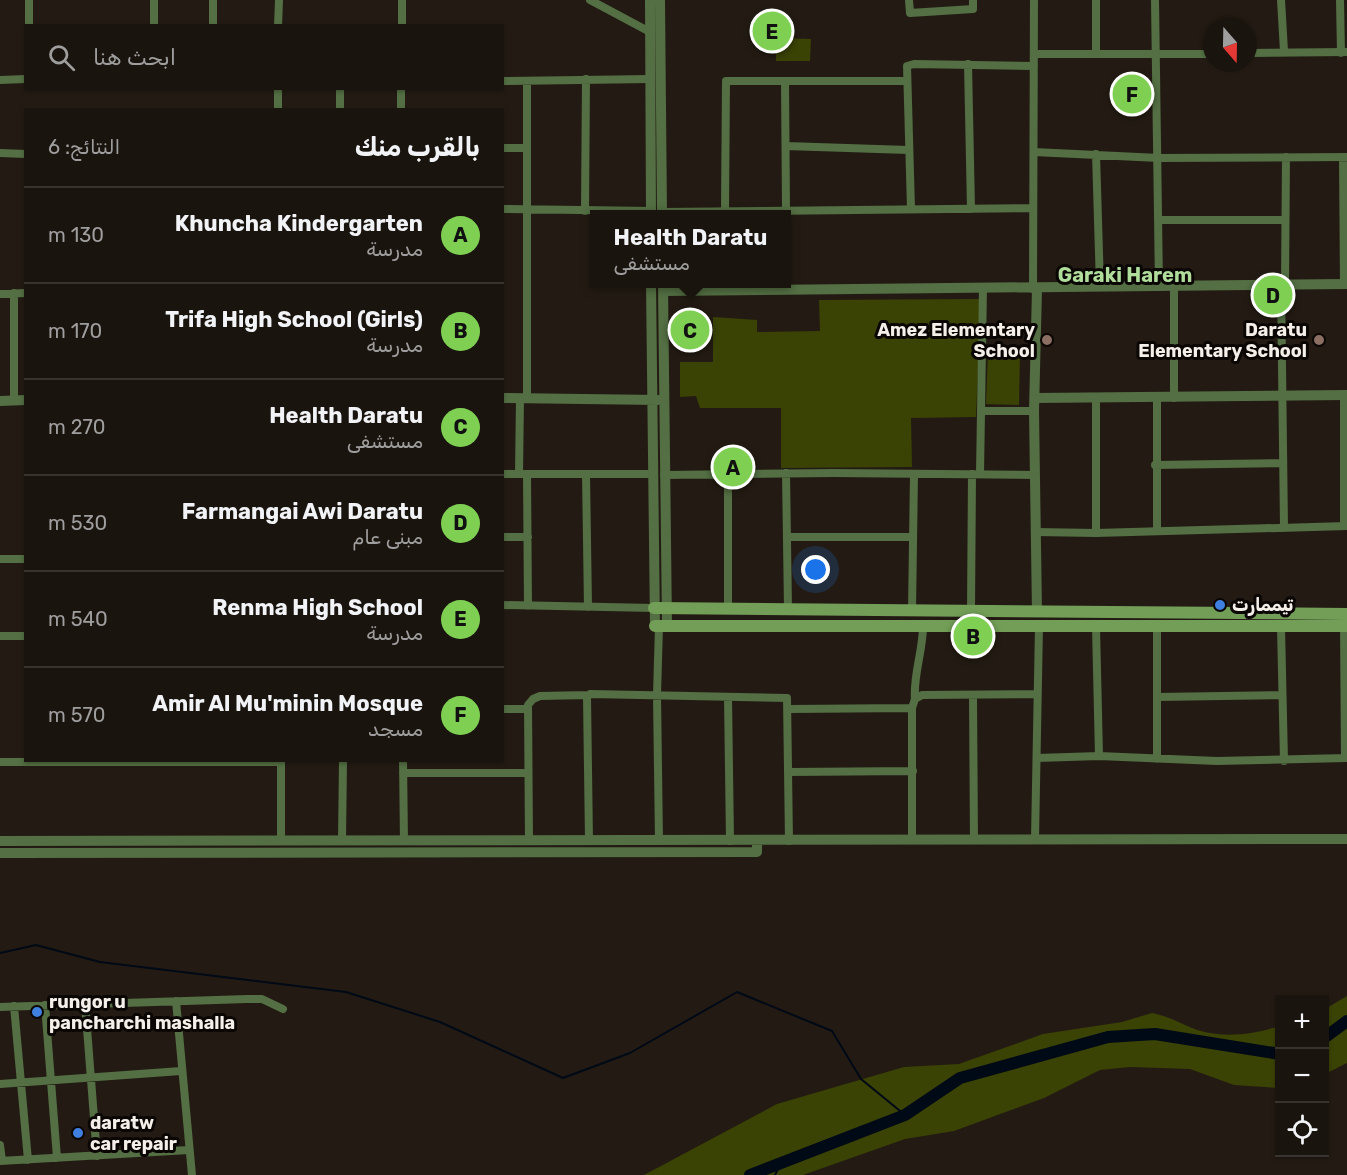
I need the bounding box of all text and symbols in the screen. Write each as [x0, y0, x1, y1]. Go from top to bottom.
pin: E [752, 9, 792, 54]
north arrow [1203, 18, 1257, 72]
search box [24, 24, 504, 90]
icon: search [45, 41, 78, 74]
text: ابحث هنا [93, 44, 176, 71]
pin: F [1112, 72, 1152, 116]
text: بالقرب منك [355, 132, 480, 163]
text: النتائج: 6 [48, 135, 120, 159]
text: Khuncha Kindergarten [175, 210, 423, 237]
popup [590, 210, 791, 288]
text: 130 m [48, 223, 104, 247]
text: A [453, 223, 468, 247]
text: Health Daratu [614, 224, 767, 251]
text: مدرسة [366, 237, 423, 261]
text: مستشفى [614, 251, 690, 275]
district label: Garaki Harem [1058, 263, 1192, 287]
pin: D [1254, 272, 1292, 318]
text: Trifa High School (Girls) [165, 306, 423, 333]
pin: C [670, 308, 710, 352]
text: 170 m [48, 319, 102, 343]
text: B [453, 319, 468, 343]
place label: Amez Elementary School [877, 319, 1035, 362]
place label: Daratu Elementary School [1138, 319, 1307, 362]
text: مدرسة [366, 333, 423, 357]
marker: Amez Elementary School [1040, 333, 1054, 347]
marker: Daratu Elementary School [1312, 333, 1326, 347]
text: Health Daratu [269, 402, 423, 429]
text: 270 m [48, 415, 105, 439]
text: C [453, 415, 468, 439]
text: مستشفى [347, 429, 423, 453]
pin: A [714, 444, 752, 490]
text: Farmangai Awi Daratu [182, 498, 423, 525]
text: 530 m [48, 511, 107, 535]
text: D [453, 511, 468, 535]
text: مبنى عام [353, 525, 423, 549]
your location [801, 555, 830, 584]
text: Renma High School [212, 594, 423, 621]
place label: تیممارت [1232, 594, 1293, 616]
marker: تیممارت [1213, 598, 1227, 612]
text: 540 m [48, 607, 108, 631]
text: E [454, 607, 467, 631]
pin: B [954, 614, 992, 658]
text: مدرسة [366, 621, 423, 645]
text: Amir Al Mu'minin Mosque [152, 690, 423, 717]
text: 570 m [48, 703, 106, 727]
text: F [454, 703, 467, 727]
text: مسجد [368, 717, 423, 741]
place label: rungor u pancharchi mashalla [49, 991, 235, 1034]
map controls [1275, 995, 1329, 1157]
button: + [1275, 995, 1329, 1049]
marker: rungor u pancharchi mashalla [30, 1005, 44, 1019]
button: − [1275, 1049, 1329, 1103]
button: locate [1275, 1103, 1329, 1157]
place label: daratw car repair [90, 1112, 177, 1155]
marker: daratw car repair [71, 1126, 85, 1140]

